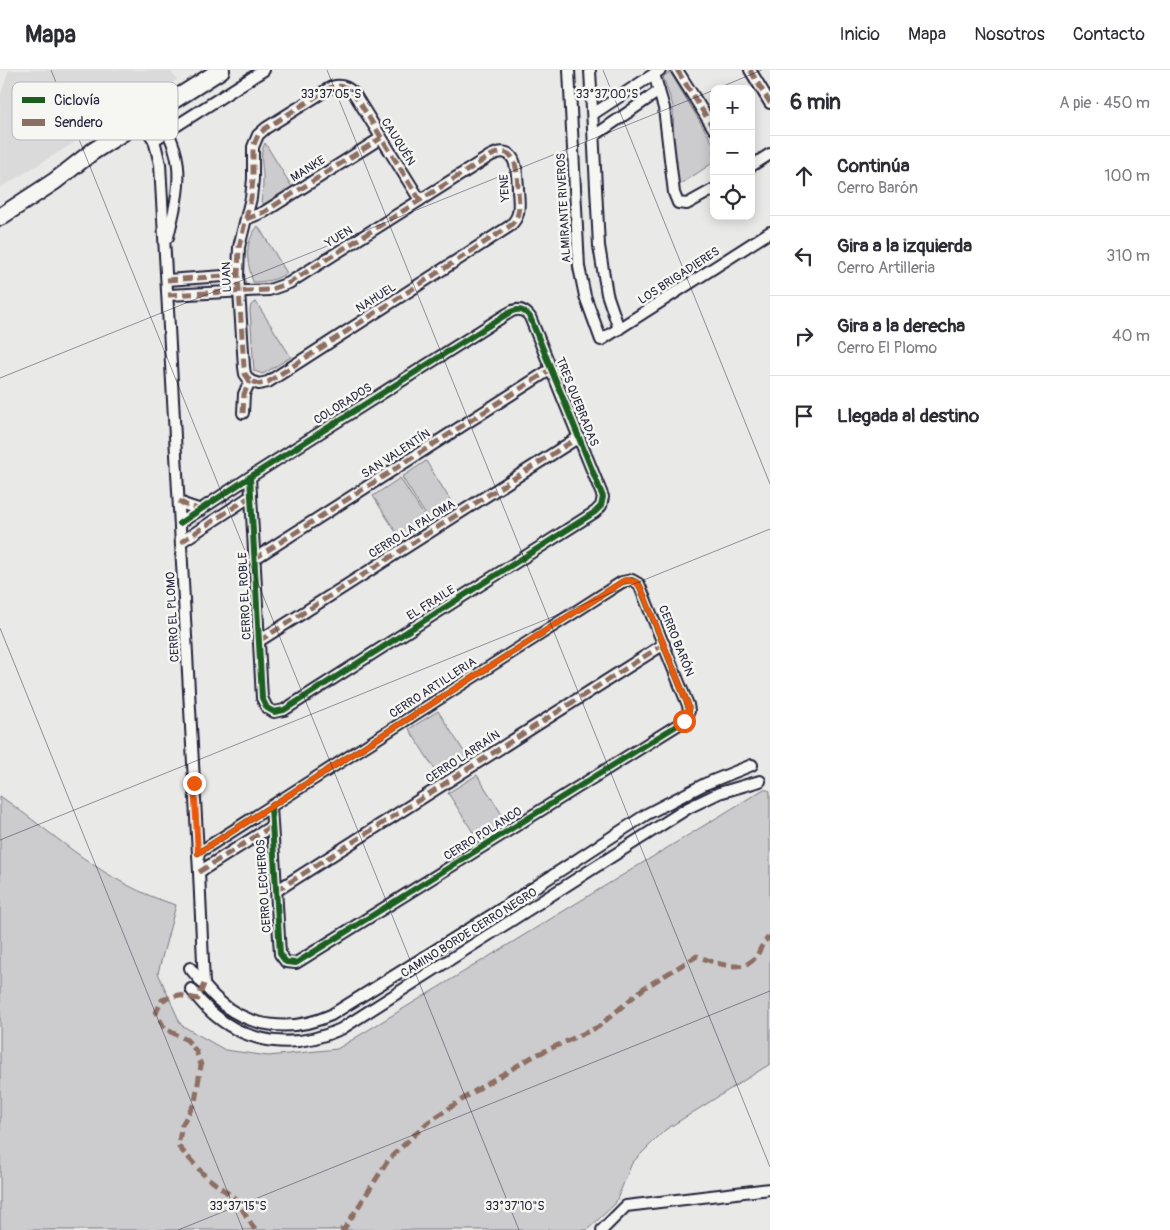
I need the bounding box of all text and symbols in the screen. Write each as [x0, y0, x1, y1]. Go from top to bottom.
text: Mapa [25, 20, 76, 49]
text: Inicio [839, 23, 880, 46]
text: Mapa [908, 23, 946, 46]
text: Nosotros [974, 23, 1045, 46]
text: Contacto [1073, 23, 1145, 46]
legend [12, 82, 178, 140]
map controls [710, 85, 755, 220]
button: + [710, 85, 755, 130]
text: 33°37'05"S [301, 87, 361, 102]
text: 33°37'00"S [576, 87, 638, 102]
text: 6 min [790, 89, 841, 116]
text: Ciclovía [54, 92, 100, 109]
text: A pie · 450 m [1059, 93, 1150, 113]
text: Sendero [54, 114, 103, 131]
street label: CAUQUÉN [378, 115, 419, 169]
button: − [710, 130, 755, 175]
street label: MANKE [288, 153, 328, 185]
street label: ALMIRANTE RIVEROS [554, 153, 574, 263]
text: Continúa [837, 154, 910, 178]
icon: ahead [790, 162, 818, 190]
text: 100 m [1104, 166, 1150, 186]
street label: YENE [497, 174, 513, 203]
button: locate [710, 175, 755, 220]
text: Cerro Barón [837, 178, 918, 198]
street label: YUEN [322, 223, 355, 252]
text: Gira a la izquierda [837, 234, 972, 258]
icon: left [790, 242, 818, 270]
street label: LOS BRIGADIERES [635, 244, 723, 308]
text: 310 m [1106, 246, 1150, 266]
text: Cerro Artilleria [837, 258, 935, 278]
street label: LUAN [219, 261, 235, 293]
street label: NAHUEL [353, 280, 399, 316]
text: Gira a la derecha [837, 314, 965, 338]
icon: right [790, 322, 818, 350]
text: 40 m [1112, 326, 1150, 346]
text: Cerro El Plomo [837, 338, 937, 358]
street label: TRES QUEBRADAS [552, 355, 602, 449]
street label: COLORADOS [311, 380, 375, 428]
icon: arrive [790, 402, 818, 430]
text: Llegada al destino [837, 404, 979, 428]
street label: SAN VALENTÍN [358, 425, 433, 482]
street label: CERRO LA PALOMA [366, 496, 458, 562]
street label: CERRO EL ROBLE [235, 552, 255, 640]
street label: CERRO EL PLOMO [163, 571, 183, 663]
street label: EL FRAILE [404, 582, 458, 624]
street label: CERRO BARÓN [655, 603, 698, 679]
street label: CERRO ARTILLERIA [387, 654, 479, 722]
route start [673, 710, 696, 733]
street label: CERRO LARRAÍN [423, 727, 503, 787]
route end [183, 772, 206, 795]
street label: CERRO POLANCO [441, 804, 525, 864]
street label: CERRO LECHEROS [253, 839, 275, 933]
street label: CAMINO BORDE CERRO NEGRO [398, 885, 540, 981]
text: 33°37'15"S [209, 1199, 267, 1214]
text: 33°37'10"S [486, 1199, 544, 1214]

